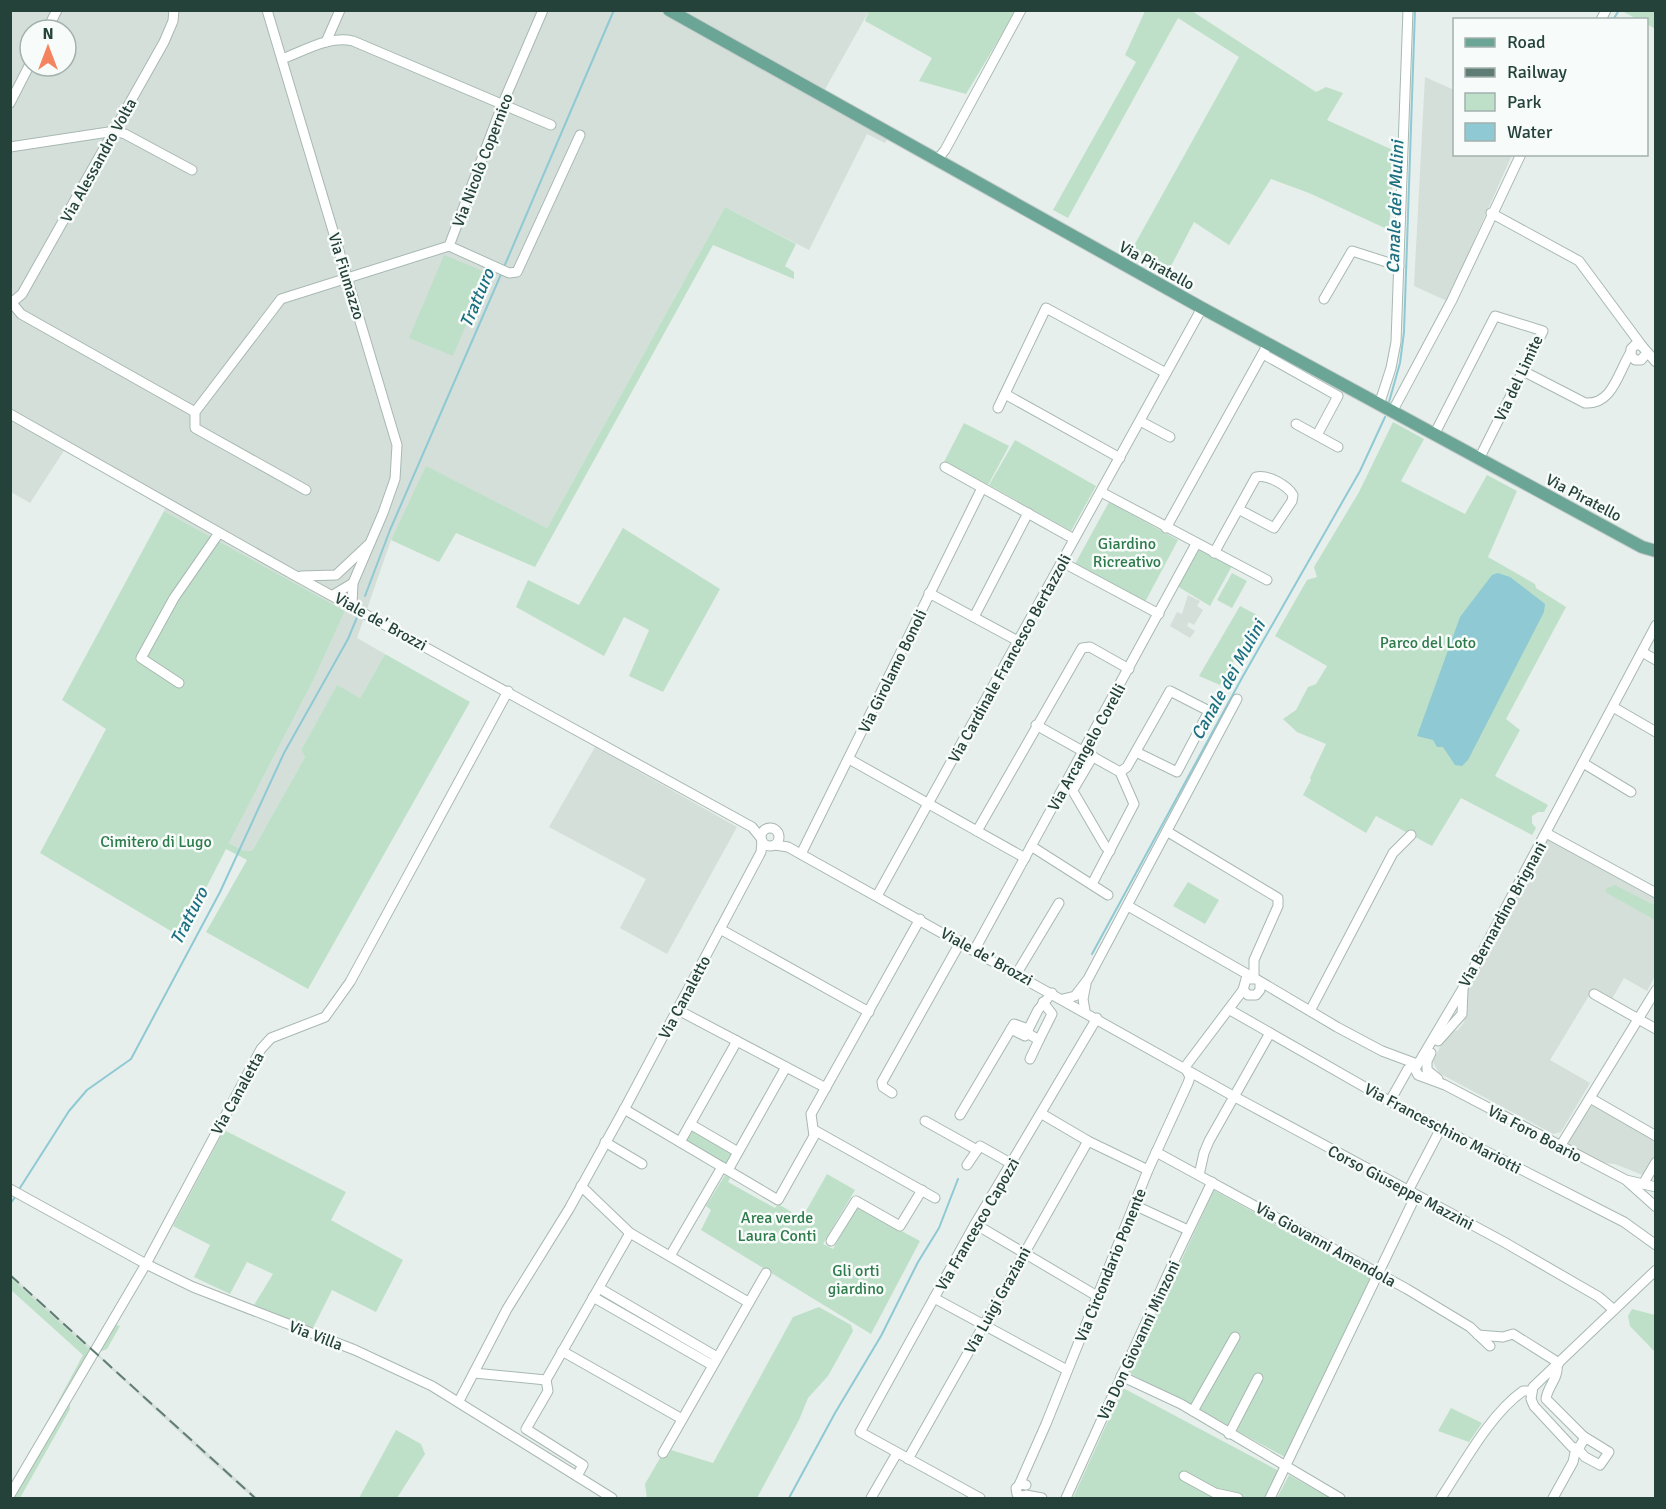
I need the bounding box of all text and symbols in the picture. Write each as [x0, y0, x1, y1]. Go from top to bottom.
north arrow [18, 18, 78, 78]
legend [1453, 18, 1648, 156]
text: N [42, 24, 54, 44]
text: Road [1507, 31, 1546, 53]
text: Railway [1507, 61, 1568, 83]
street label: Via Nicolò Copernico [448, 91, 518, 230]
text: Park [1507, 91, 1542, 113]
street label: Via Alessandro Volta [56, 95, 141, 226]
text: Water [1507, 121, 1553, 143]
water label: Canale dei Mulini [1382, 138, 1408, 274]
street label: Via Fiumazzo [323, 230, 369, 322]
street label: Via Piratello [1115, 237, 1198, 295]
water label: Tratturo [455, 264, 500, 331]
street label: Via del Limite [1490, 332, 1548, 425]
street label: Via Piratello [1542, 470, 1625, 526]
park label: Giardino Ricreativo [1093, 534, 1161, 572]
street label: Via Cardinale Francesco Bertazzoli [944, 551, 1076, 766]
street label: Viale de' Brozzi [331, 588, 430, 656]
street label: Via Girolamo Bonoli [854, 606, 932, 737]
water label: Canale dei Mulini [1186, 614, 1271, 744]
park label: Parco del Loto [1380, 633, 1476, 653]
street label: Via Arcangelo Corelli [1044, 680, 1130, 815]
park label: Cimitero di Lugo [100, 832, 212, 852]
street label: Via Bernardino Brignani [1455, 838, 1551, 991]
water label: Tratturo [165, 882, 214, 948]
street label: Viale de' Brozzi [937, 923, 1036, 991]
street label: Via Canaletto [655, 952, 715, 1043]
street label: Via Canaletta [207, 1049, 269, 1138]
street label: Via Franceschino Mariotti [1361, 1079, 1524, 1179]
street label: Via Foro Boario [1484, 1101, 1585, 1167]
street label: Corso Giuseppe Mazzini [1324, 1141, 1477, 1235]
street label: Via Francesco Capozzi [932, 1154, 1024, 1295]
street label: Via Circondario Ponente [1071, 1186, 1151, 1345]
street label: Via Giovanni Amendola [1252, 1198, 1399, 1292]
park label: Area verde Laura Conti [737, 1208, 817, 1246]
street label: Via Luigi Graziani [960, 1243, 1036, 1357]
street label: Via Don Giovanni Minzoni [1093, 1257, 1185, 1423]
park label: Gli orti giardino [828, 1261, 884, 1299]
street label: Via Villa [286, 1317, 345, 1355]

